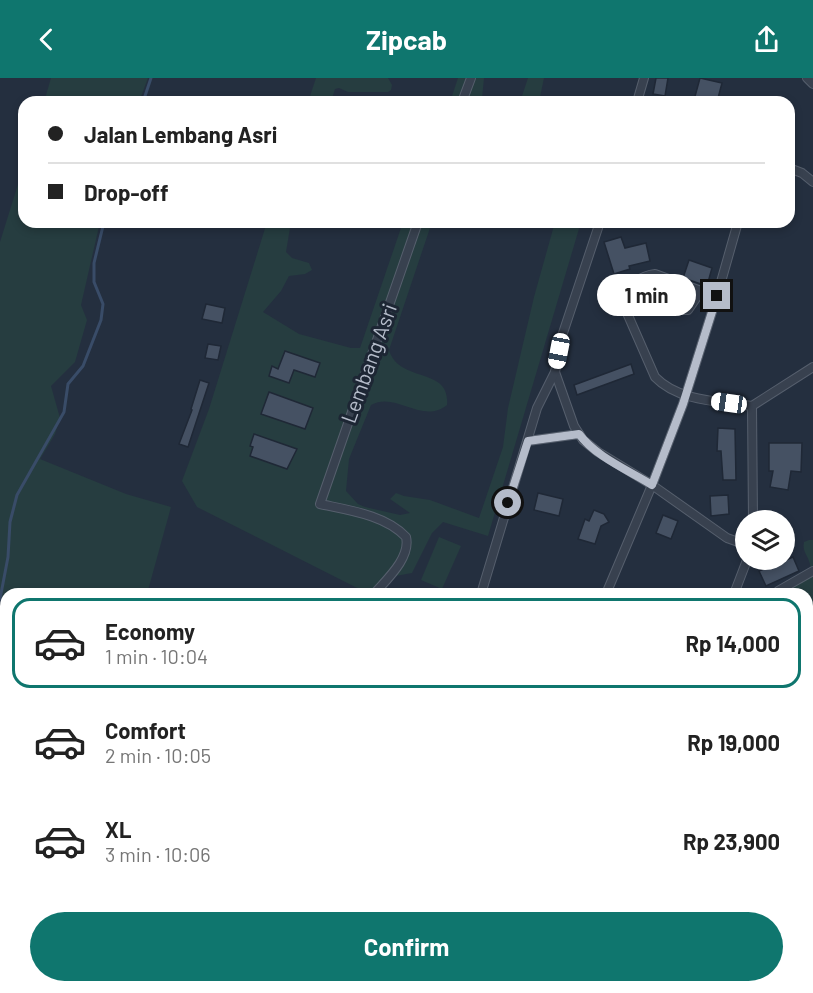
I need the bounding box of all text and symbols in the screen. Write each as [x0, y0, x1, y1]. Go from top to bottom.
icon: back [30, 23, 63, 56]
text: Zipcab [366, 23, 447, 55]
icon: share [750, 23, 783, 56]
text: Jalan Lembang Asri [84, 121, 277, 147]
text: Drop-off [84, 179, 168, 205]
callout: 1 min [597, 275, 696, 317]
route end [703, 282, 730, 309]
text: 1 min [625, 283, 668, 307]
street label: Lembang Asri [335, 300, 401, 426]
car [547, 332, 571, 370]
car [710, 392, 748, 414]
route start [494, 489, 521, 516]
map controls [735, 510, 795, 570]
button: layers [735, 510, 795, 570]
icon: car [33, 616, 87, 670]
text: Economy [105, 618, 195, 644]
text: Rp 14,000 [686, 630, 780, 656]
text: 1 min · 10:04 [105, 644, 208, 668]
icon: car [33, 715, 87, 769]
text: Comfort [105, 717, 186, 743]
text: Rp 19,000 [687, 729, 780, 755]
text: 2 min · 10:05 [105, 743, 211, 767]
icon: car [33, 814, 87, 868]
text: XL [105, 816, 131, 842]
text: Rp 23,900 [683, 828, 780, 854]
text: 3 min · 10:06 [105, 842, 211, 866]
button: Confirm [30, 912, 783, 981]

